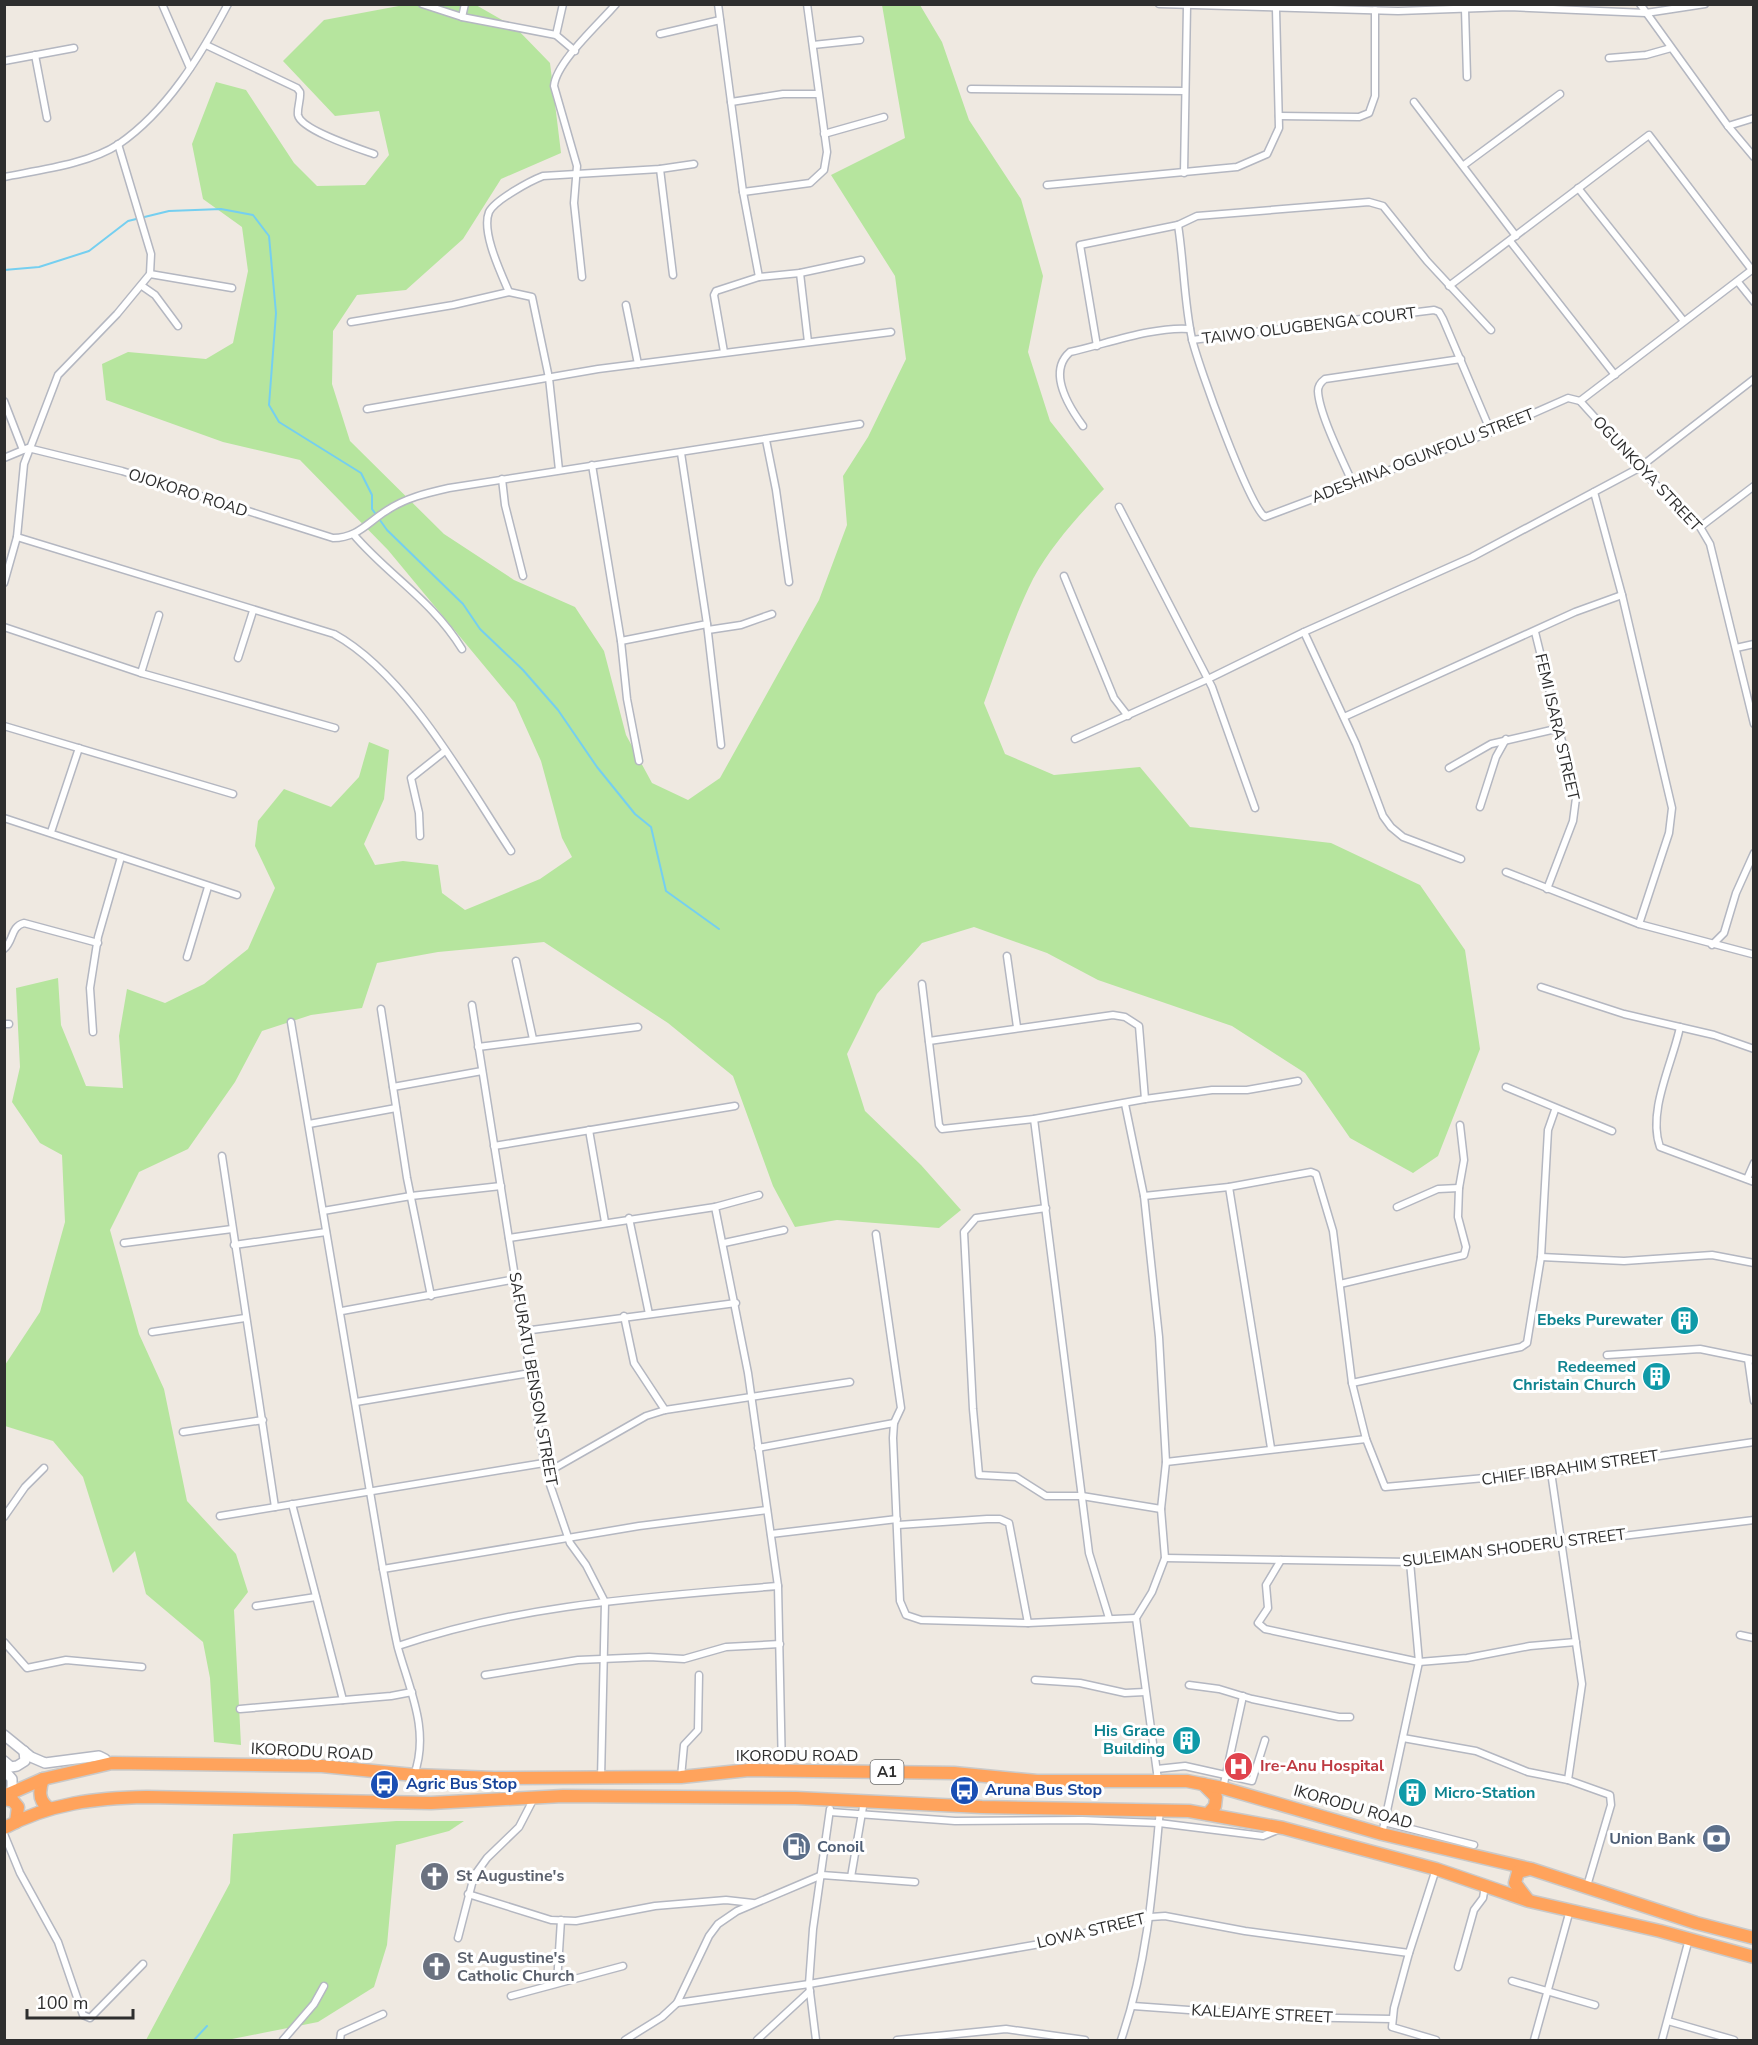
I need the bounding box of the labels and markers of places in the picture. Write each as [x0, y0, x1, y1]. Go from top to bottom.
building icon: Ebeks Purewater [1668, 1304, 1700, 1336]
place label: Ebeks Purewater [1537, 1309, 1664, 1331]
place label: Redeemed Christain Church [1512, 1356, 1636, 1396]
building icon: Redeemed Christain Church [1641, 1360, 1673, 1392]
place label: His Grace Building [1094, 1720, 1165, 1760]
building icon: His Grace Building [1170, 1724, 1202, 1756]
hospital icon: Ire-Anu Hospital [1223, 1750, 1255, 1782]
place label: Ire-Anu Hospital [1260, 1755, 1384, 1777]
bus stop icon: Agric Bus Stop [369, 1768, 401, 1800]
place label: Agric Bus Stop [406, 1773, 517, 1795]
bus stop icon: Aruna Bus Stop [948, 1774, 980, 1806]
building icon: Micro-Station [1397, 1777, 1429, 1809]
place label: Aruna Bus Stop [985, 1779, 1102, 1801]
place label: Micro-Station [1434, 1782, 1535, 1804]
bank icon: Union Bank [1700, 1823, 1732, 1855]
place label: Union Bank [1609, 1828, 1695, 1850]
fuel station icon: Conoil [780, 1831, 812, 1863]
place label: Conoil [817, 1836, 864, 1858]
church icon: St Augustine's [419, 1860, 451, 1892]
place label: St Augustine's [456, 1865, 564, 1887]
place label: St Augustine's Catholic Church [457, 1947, 575, 1987]
church icon: St Augustine's Catholic Church [420, 1951, 452, 1983]

